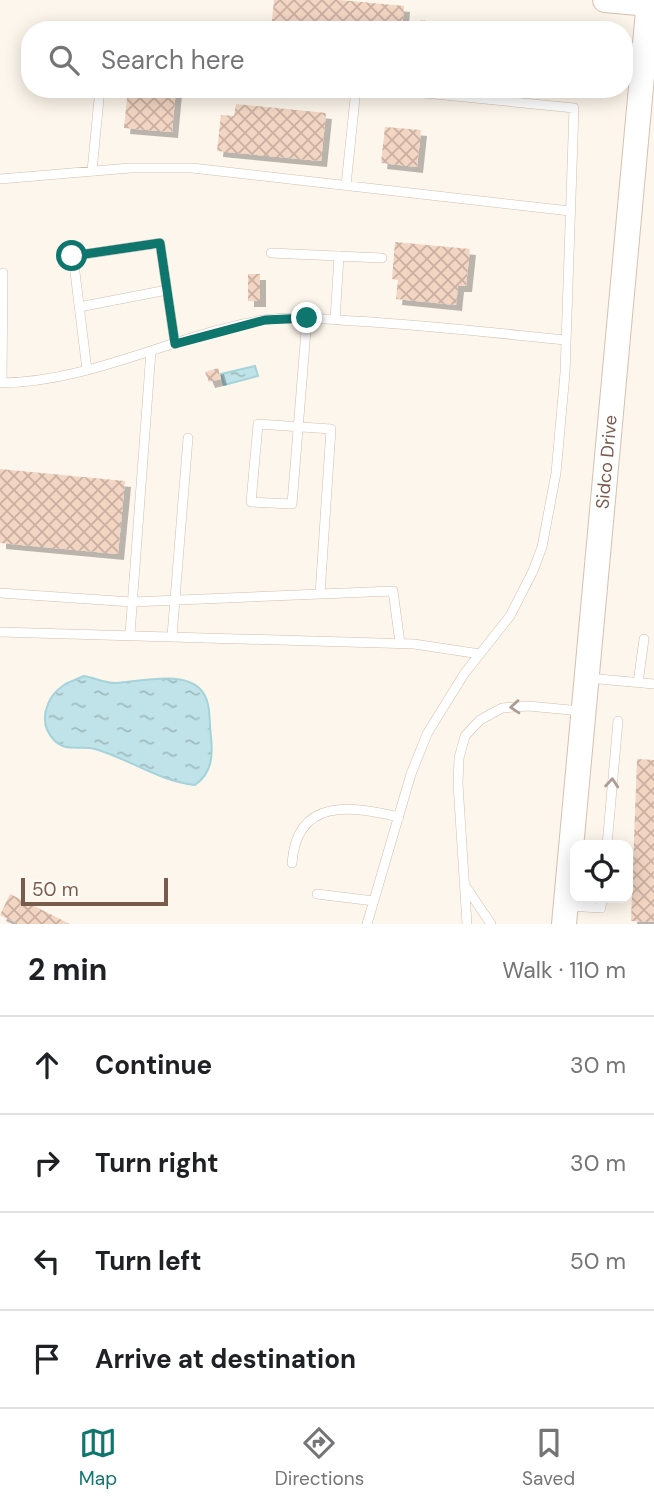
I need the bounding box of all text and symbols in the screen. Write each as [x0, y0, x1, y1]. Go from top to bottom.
search box [21, 21, 633, 98]
icon: search [45, 41, 83, 79]
text: Search here [101, 43, 244, 77]
route start [56, 240, 87, 271]
route end [291, 302, 322, 333]
street label: Sidco Drive [590, 414, 623, 510]
one-way arrow [509, 699, 520, 714]
one-way arrow [604, 777, 619, 788]
map controls [570, 840, 633, 903]
button: locate [570, 840, 633, 903]
scale bar [21, 875, 168, 907]
text: 50 m [32, 877, 79, 902]
text: 2 min [28, 950, 107, 989]
text: Walk · 110 m [502, 955, 626, 985]
icon: ahead [28, 1046, 66, 1084]
text: Continue [95, 1048, 212, 1082]
text: 30 m [570, 1050, 626, 1080]
icon: right [28, 1144, 66, 1182]
text: Turn right [95, 1146, 219, 1180]
text: 30 m [570, 1148, 626, 1178]
icon: left [28, 1242, 66, 1280]
text: Turn left [95, 1244, 202, 1278]
text: 50 m [570, 1246, 626, 1276]
icon: arrive [28, 1340, 66, 1378]
text: Arrive at destination [95, 1342, 356, 1376]
tab: Map [79, 1424, 117, 1491]
tab: Directions [275, 1424, 364, 1491]
tab: Saved [522, 1424, 575, 1491]

